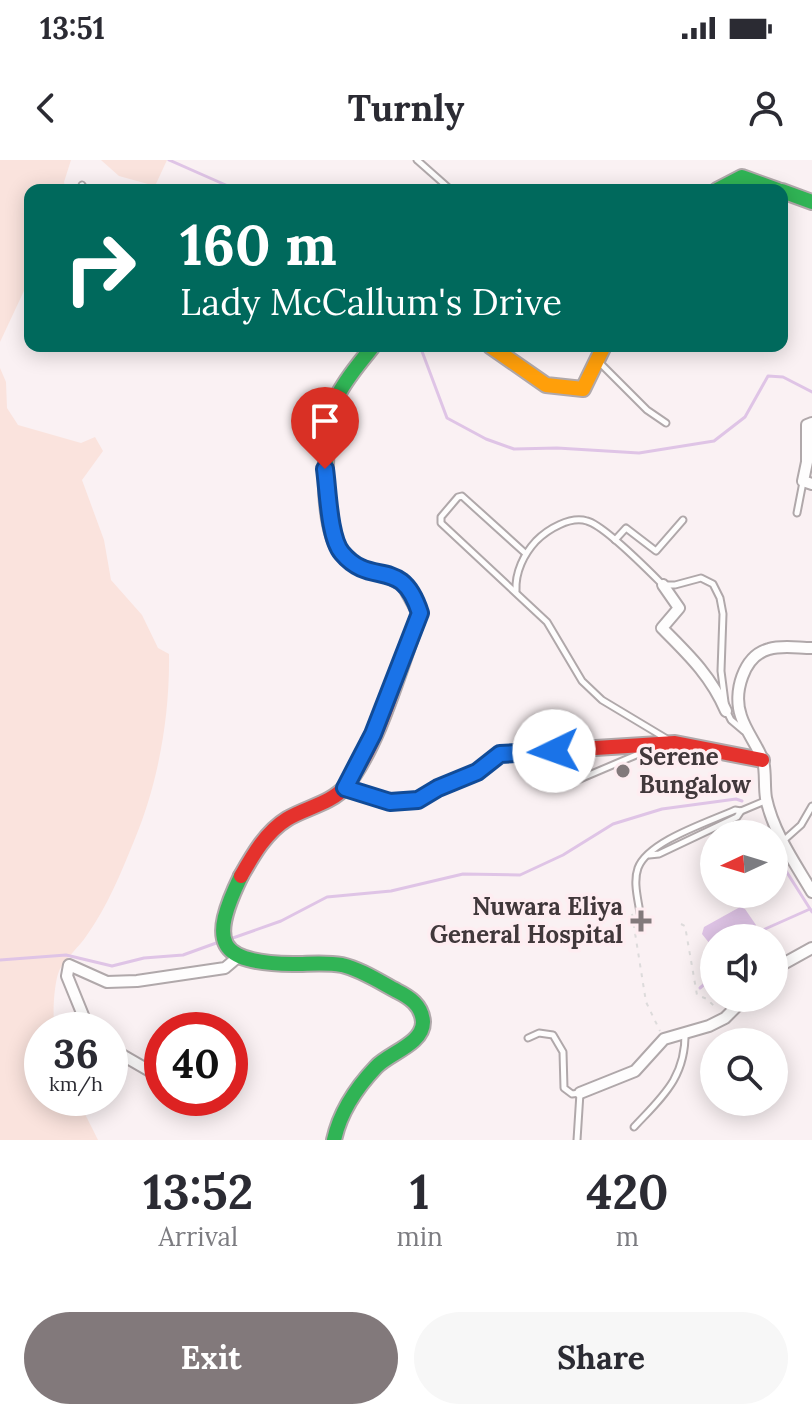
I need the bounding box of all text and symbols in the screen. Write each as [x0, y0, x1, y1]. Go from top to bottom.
text: 13:51 [40, 9, 105, 47]
text: Turnly [348, 85, 464, 131]
icon: back [24, 86, 68, 130]
icon: person [744, 86, 788, 130]
text: 160 m [180, 209, 337, 280]
icon: right [48, 216, 152, 320]
text: Lady McCallum's Drive [180, 279, 562, 325]
pin [291, 387, 359, 469]
icon: arrive [303, 399, 347, 443]
position arrow [512, 709, 596, 793]
place label: Serene Bungalow [639, 741, 752, 800]
marker: Serene Bungalow [614, 762, 632, 780]
north arrow [700, 820, 788, 908]
map controls [700, 820, 788, 1116]
place label: Nuwara Eliya General Hospital [430, 891, 623, 950]
marker: Nuwara Eliya General Hospital [630, 910, 652, 932]
button: sound [700, 924, 788, 1012]
speed limit sign: 40 [144, 1012, 248, 1116]
text: 36 [53, 1028, 99, 1079]
button: search [700, 1028, 788, 1116]
text: km/h [49, 1071, 103, 1096]
text: 13:52 [143, 1161, 253, 1222]
text: 1 [410, 1161, 429, 1222]
text: 420 [586, 1161, 669, 1222]
text: Arrival [159, 1220, 238, 1253]
text: min [397, 1220, 443, 1253]
text: m [616, 1220, 639, 1253]
button: Exit [24, 1312, 398, 1404]
button: Share [414, 1312, 788, 1404]

